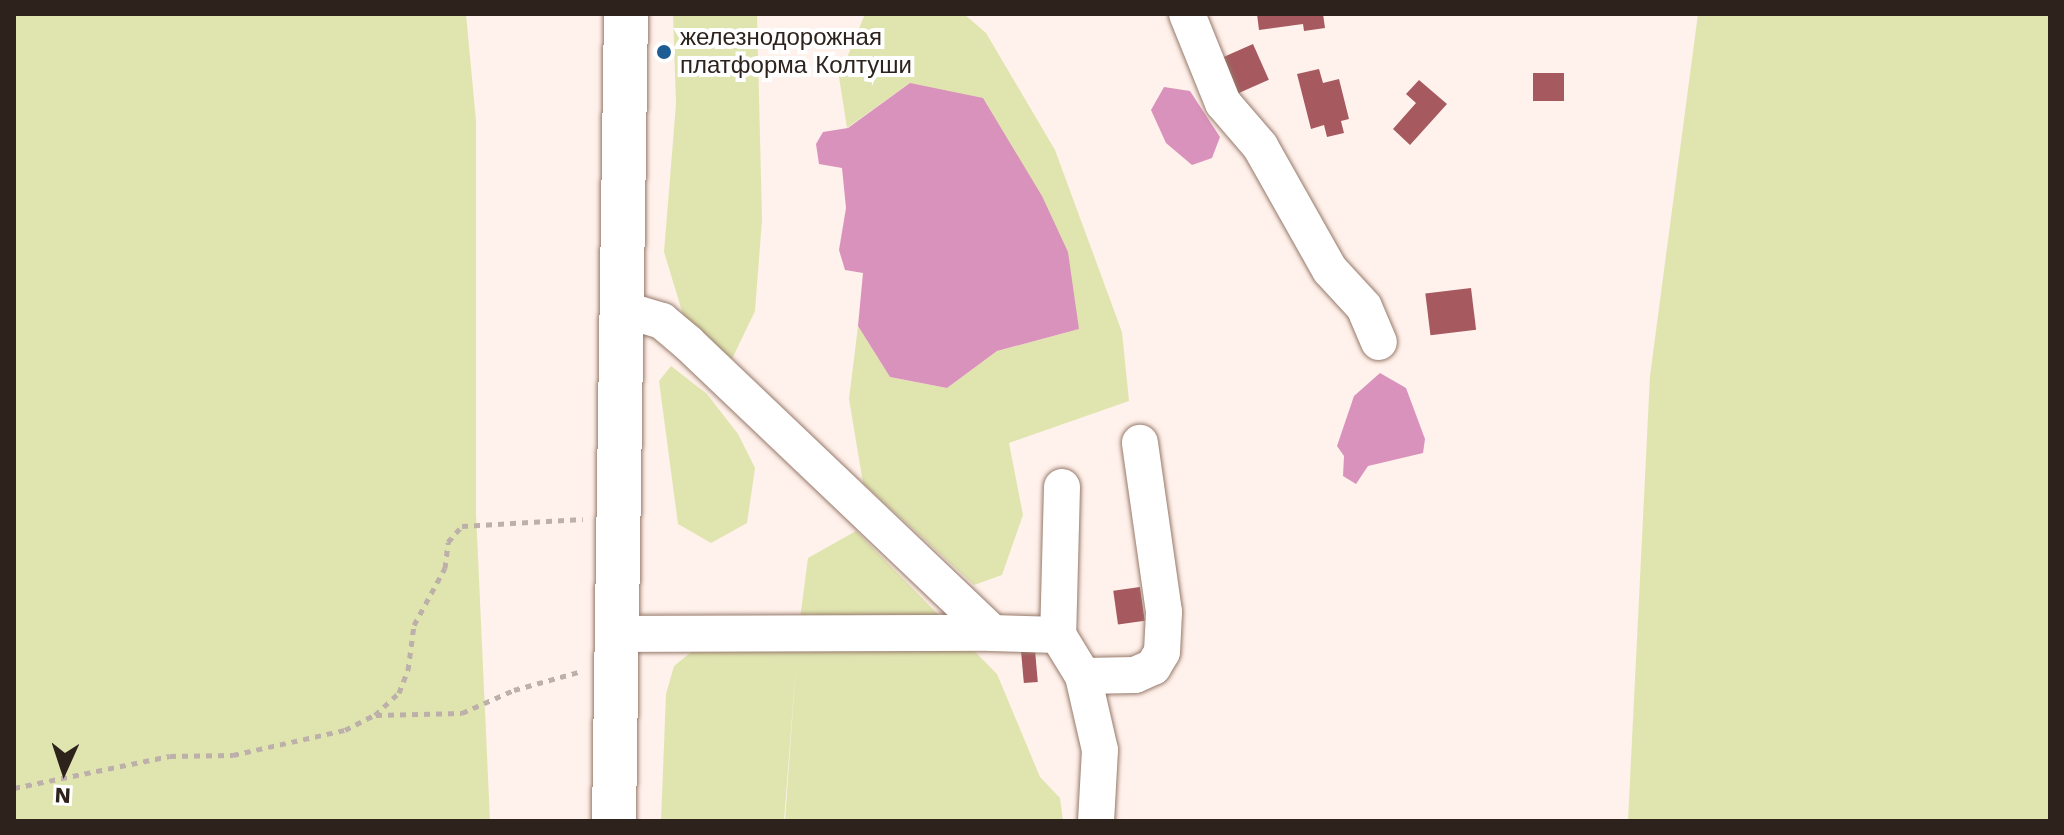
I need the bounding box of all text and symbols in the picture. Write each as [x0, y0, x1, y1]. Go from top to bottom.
place label: железнодорожная платформа Колтуши [680, 24, 912, 80]
marker: железнодорожная платформа Колтуши [655, 43, 673, 61]
north arrow [24, 731, 104, 811]
text: N [54, 783, 72, 808]

